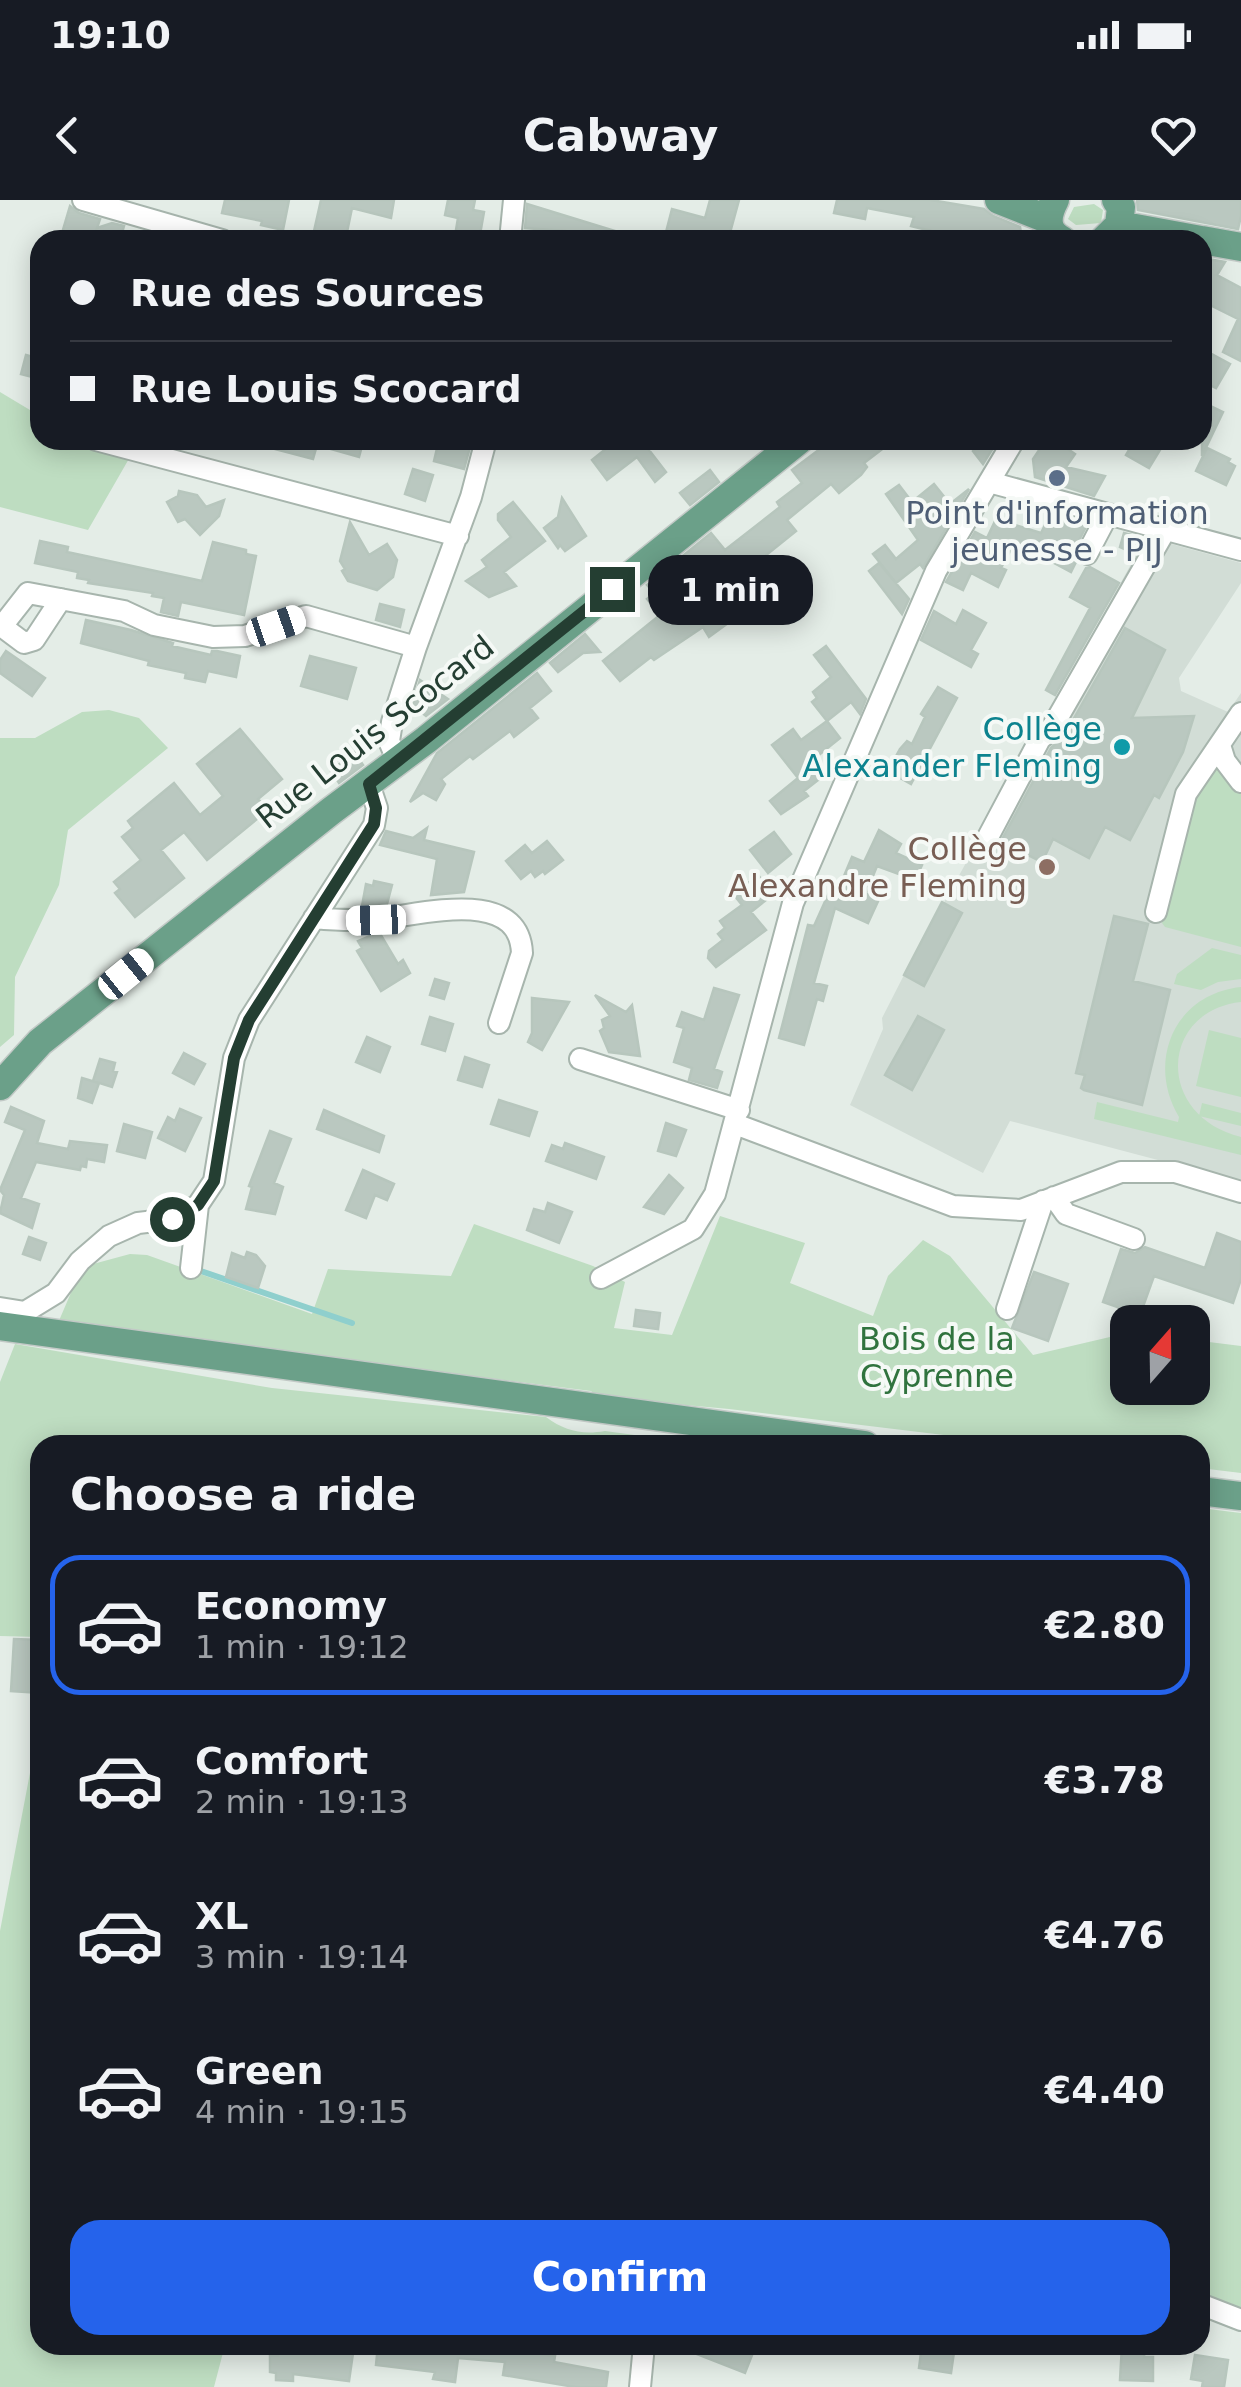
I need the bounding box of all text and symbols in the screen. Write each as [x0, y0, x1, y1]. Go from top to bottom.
text: 19:10 [50, 13, 171, 57]
icon: back [40, 108, 95, 163]
icon: heart [1146, 108, 1201, 163]
text: Cabway [523, 109, 718, 162]
text: Rue des Sources [130, 271, 484, 315]
text: Rue Louis Scocard [130, 367, 522, 411]
marker: Point d'information jeunesse - PIJ [1046, 467, 1068, 489]
place label: Point d'information jeunesse - PIJ [905, 494, 1209, 569]
callout: 1 min [647, 554, 812, 624]
route end [590, 567, 635, 612]
text: 1 min [680, 571, 781, 609]
car [243, 602, 309, 650]
street label: Rue Louis Scocard [248, 627, 502, 837]
place label: Collège Alexander Fleming [802, 710, 1102, 785]
marker: Collège Alexander Fleming [1111, 736, 1133, 758]
place label: Collège Alexandre Fleming [728, 830, 1027, 905]
marker: Collège Alexandre Fleming [1036, 856, 1058, 878]
car [345, 904, 407, 936]
car [93, 943, 159, 1005]
route start [150, 1197, 195, 1242]
north arrow [1110, 1305, 1210, 1405]
map controls [1110, 1305, 1210, 1405]
park label: Bois de la Cyprenne [859, 1320, 1015, 1395]
text: Choose a ride [70, 1468, 416, 1521]
icon: car [75, 1580, 165, 1670]
text: Economy [195, 1584, 387, 1628]
text: €2.80 [1045, 1603, 1165, 1647]
text: 1 min · 19:12 [195, 1628, 409, 1666]
icon: car [75, 1735, 165, 1825]
text: Comfort [195, 1739, 368, 1783]
text: €3.78 [1045, 1758, 1165, 1802]
text: 2 min · 19:13 [195, 1783, 409, 1821]
icon: car [75, 1890, 165, 1980]
text: XL [195, 1894, 249, 1938]
text: €4.76 [1045, 1913, 1165, 1957]
text: 3 min · 19:14 [195, 1938, 409, 1976]
icon: car [75, 2045, 165, 2135]
text: Green [195, 2049, 324, 2093]
text: €4.40 [1045, 2068, 1165, 2112]
text: 4 min · 19:15 [195, 2093, 409, 2131]
button: Confirm [70, 2220, 1170, 2335]

